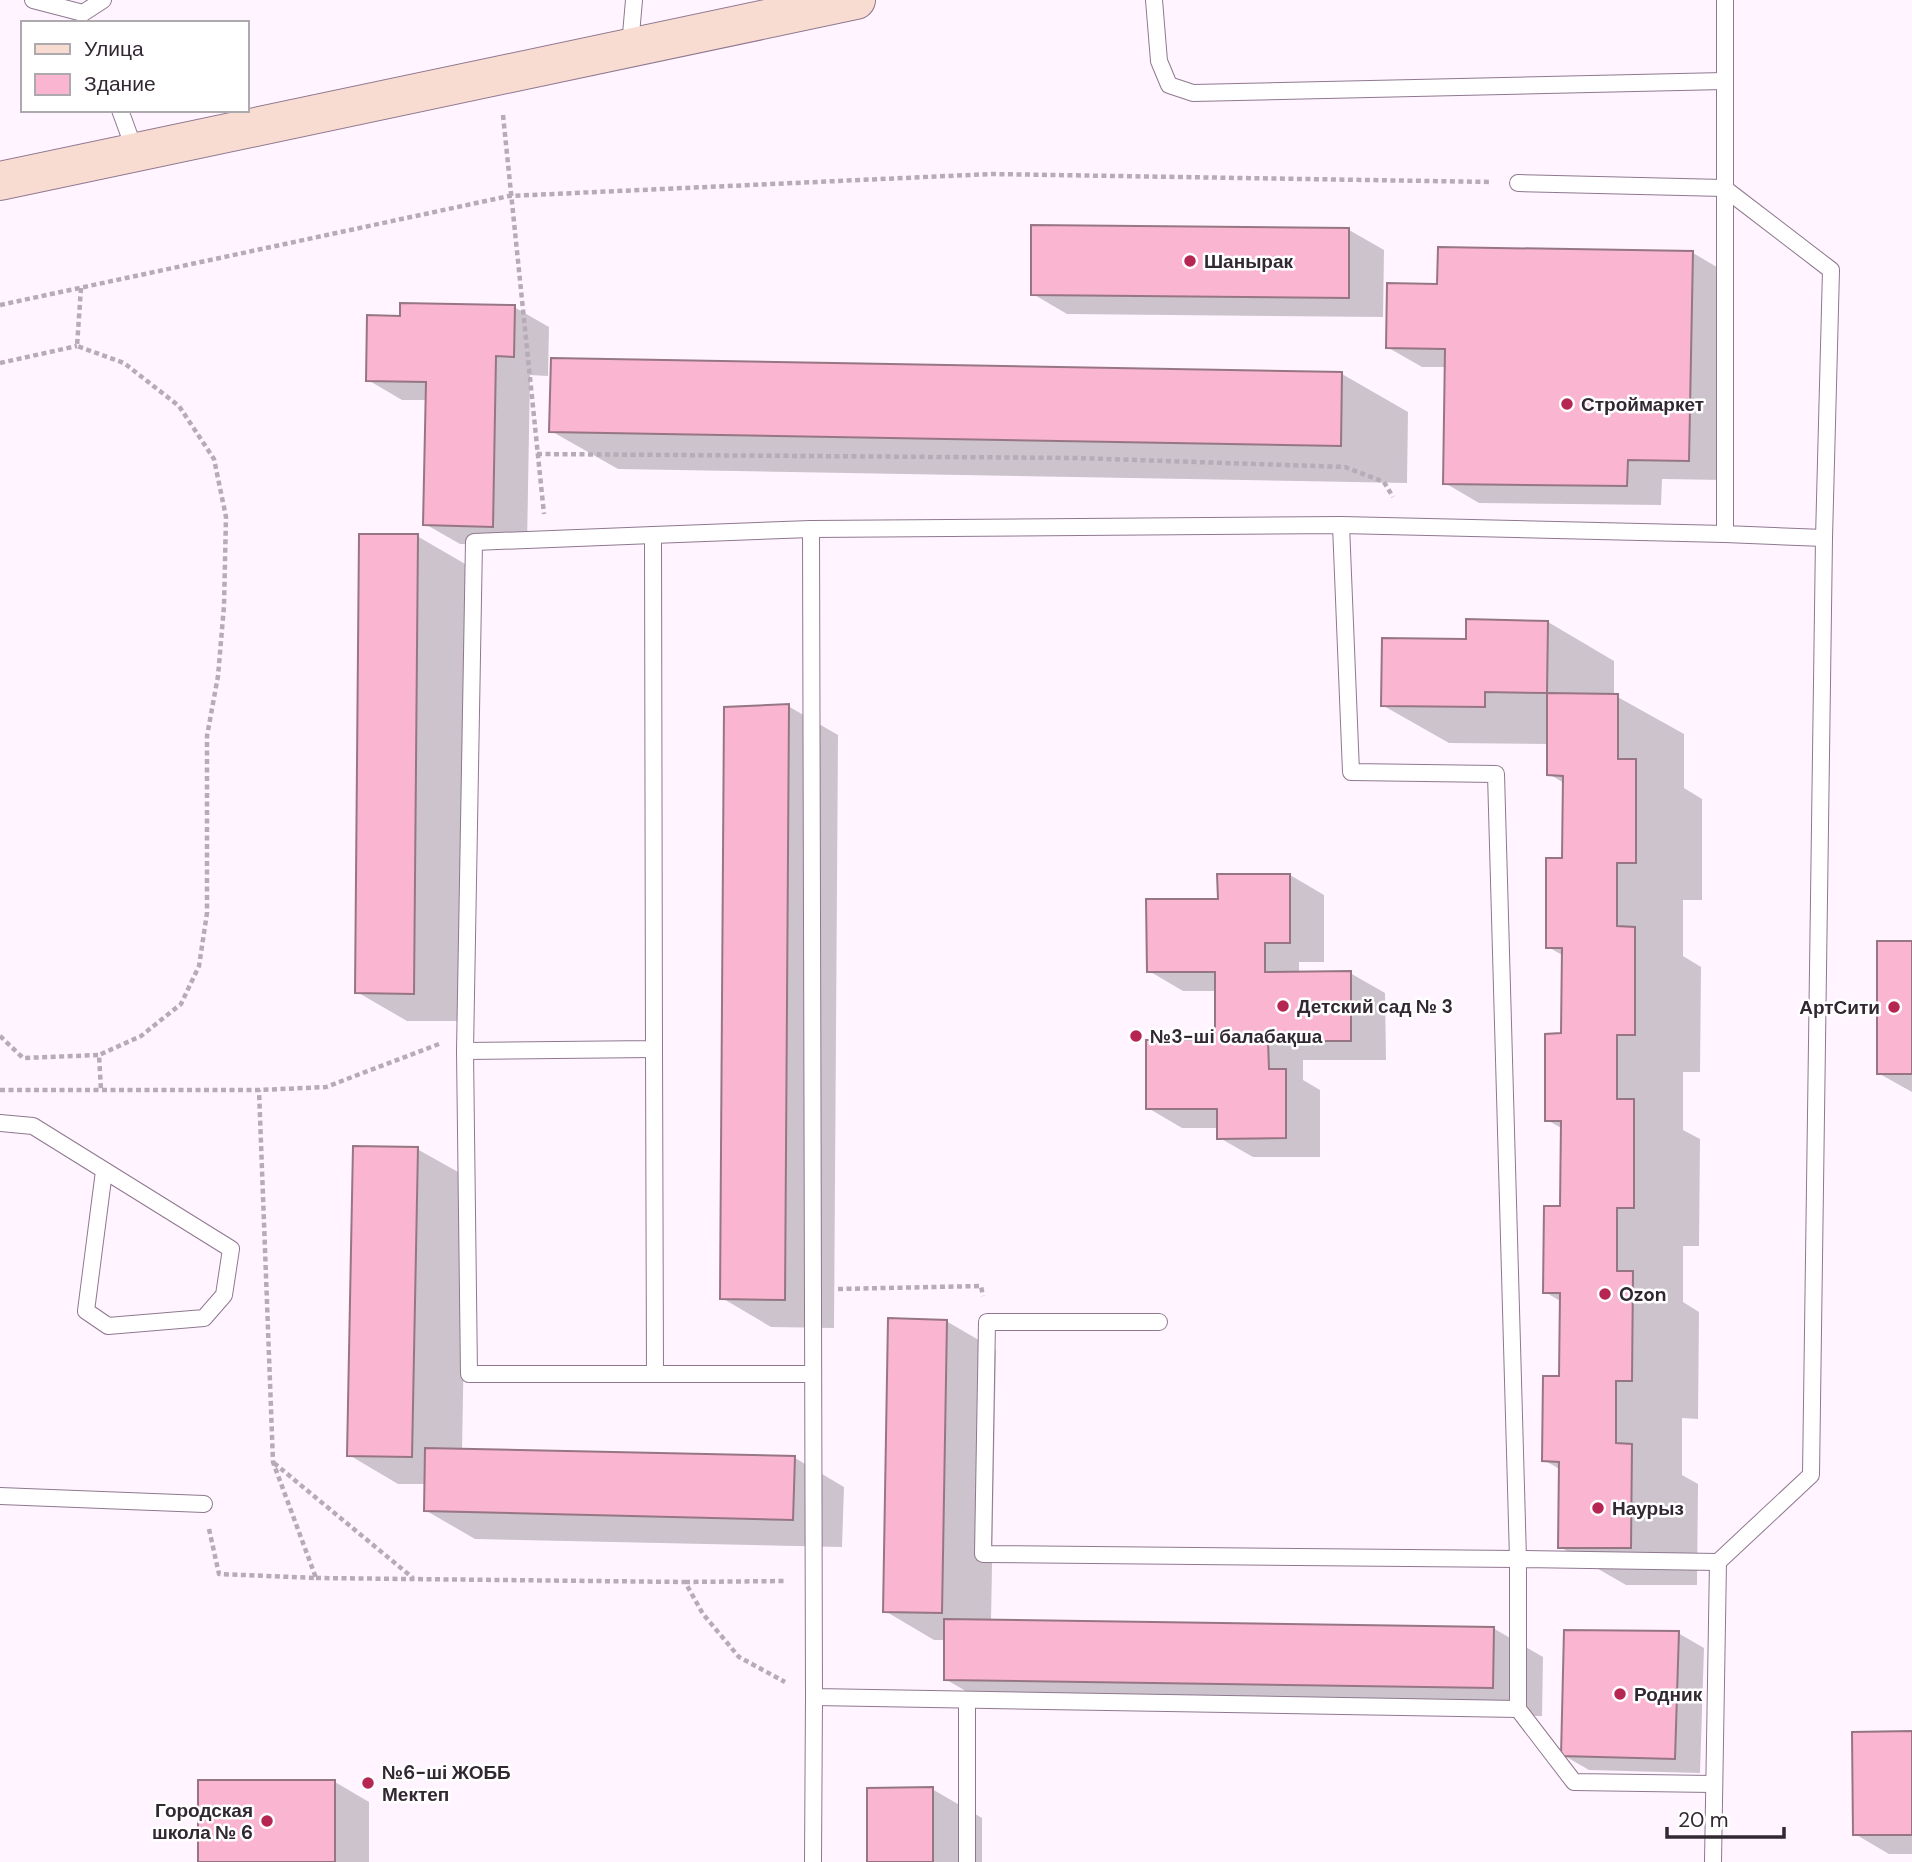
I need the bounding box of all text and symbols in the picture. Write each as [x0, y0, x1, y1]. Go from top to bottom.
legend [21, 21, 248, 112]
text: Улица [84, 35, 144, 63]
text: Здание [84, 70, 156, 98]
place label: Шанырак [1204, 249, 1294, 274]
marker: Шанырак [1182, 253, 1198, 269]
place label: Строймаркет [1581, 392, 1704, 417]
marker: Строймаркет [1559, 396, 1575, 412]
place label: Детский сад № 3 [1297, 994, 1453, 1019]
place label: АртСити [1799, 995, 1880, 1020]
marker: Детский сад № 3 [1275, 998, 1291, 1014]
marker: АртСити [1886, 999, 1902, 1015]
place label: №3-ші балабақша [1150, 1024, 1323, 1049]
marker: №3-ші балабақша [1128, 1028, 1144, 1044]
place label: Ozon [1619, 1282, 1667, 1307]
marker: Ozon [1597, 1286, 1613, 1302]
place label: Наурыз [1612, 1496, 1684, 1521]
marker: Наурыз [1590, 1500, 1606, 1516]
place label: Родник [1634, 1682, 1703, 1707]
marker: Родник [1612, 1686, 1628, 1702]
place label: №6-ші ЖОББ Мектеп [382, 1760, 511, 1807]
marker: №6-ші ЖОББ Мектеп [360, 1775, 376, 1791]
scale bar [1667, 1796, 1784, 1840]
place label: Городская школа № 6 [152, 1798, 253, 1845]
text: 20 m [1678, 1806, 1729, 1834]
marker: Городская школа № 6 [259, 1813, 275, 1829]

